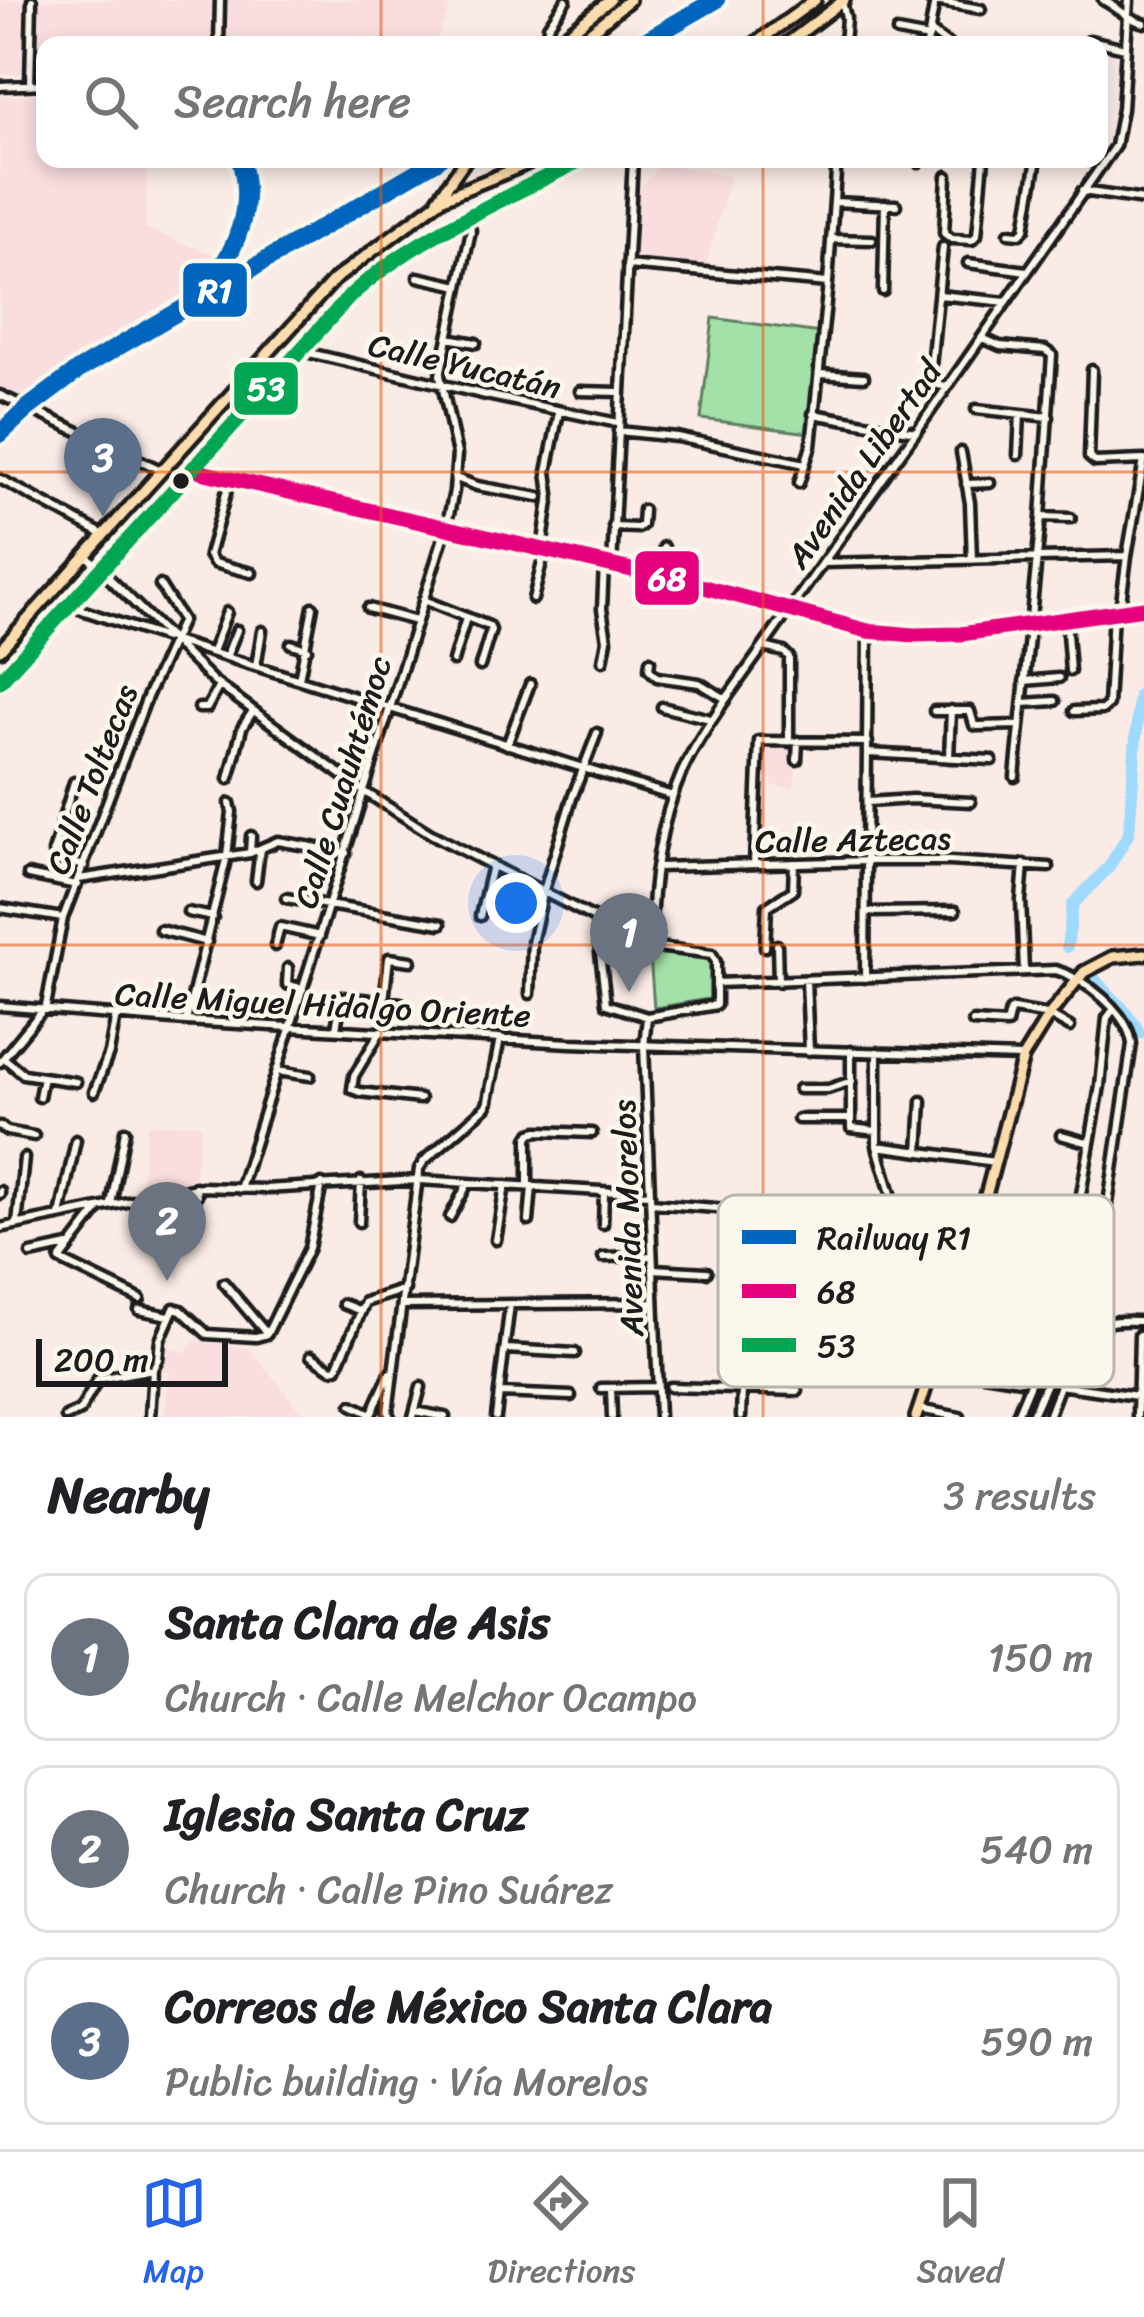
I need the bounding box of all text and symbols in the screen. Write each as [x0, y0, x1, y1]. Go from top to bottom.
search box [36, 36, 1108, 168]
text: Search here [174, 62, 411, 142]
icon: search [78, 69, 144, 135]
line badge: R1 [181, 261, 249, 319]
text: R1 [197, 262, 232, 320]
street label: Calle Yucatán [363, 316, 567, 416]
street label: Avenida Libertad [770, 346, 959, 582]
line badge: 53 [232, 360, 300, 417]
text: 53 [247, 360, 285, 418]
pin: 3 [64, 418, 142, 517]
unlabelled marker [170, 470, 192, 492]
line badge: 68 [633, 549, 701, 607]
text: 68 [648, 550, 686, 608]
street label: Calle Cuauhtémoc [277, 649, 409, 916]
street label: Calle Toltecas [29, 675, 155, 883]
street label: Calle Aztecas [755, 809, 952, 871]
your location [486, 873, 546, 933]
pin: 1 [590, 893, 668, 992]
street label: Calle Miguel Hidalgo Oriente [114, 965, 532, 1045]
street label: Avenida Morelos [595, 1098, 661, 1338]
pin: 2 [128, 1182, 206, 1281]
legend [718, 1195, 1114, 1387]
text: Railway R1 [817, 1209, 971, 1267]
text: 68 [817, 1263, 856, 1321]
text: 53 [817, 1317, 855, 1375]
text: 200 m [54, 1331, 149, 1389]
scale bar [36, 1333, 228, 1386]
text: Nearby [48, 1450, 209, 1540]
text: 3 results [943, 1461, 1096, 1530]
text: Santa Clara de Asis [165, 1583, 550, 1663]
text: 1 [82, 1623, 98, 1692]
text: 150 m [988, 1623, 1093, 1692]
text: Church · Calle Melchor Ocampo [165, 1663, 697, 1732]
text: Iglesia Santa Cruz [165, 1775, 528, 1855]
text: 2 [79, 1815, 101, 1884]
text: 540 m [980, 1815, 1093, 1884]
text: Church · Calle Pino Suárez [165, 1855, 613, 1924]
text: Correos de México Santa Clara [165, 1967, 772, 2047]
text: 3 [79, 2007, 101, 2076]
text: 590 m [980, 2007, 1093, 2076]
text: Public building · Vía Morelos [165, 2047, 648, 2116]
tab: Map [141, 2170, 207, 2300]
tab: Directions [488, 2170, 635, 2300]
tab: Saved [916, 2170, 1003, 2300]

